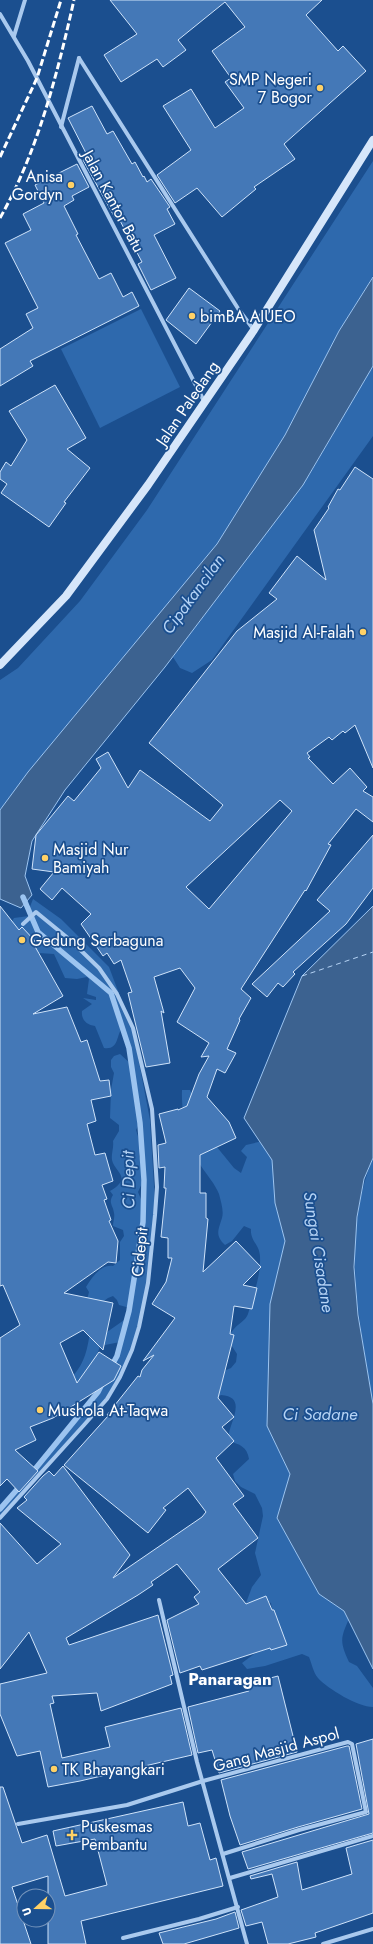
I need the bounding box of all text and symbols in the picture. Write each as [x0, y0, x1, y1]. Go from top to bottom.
place label: SMP Negeri 7 Bogor [229, 68, 313, 109]
marker: SMP Negeri 7 Bogor [315, 83, 325, 93]
street label: Jalan Kantor Batu [76, 144, 150, 257]
place label: Anisa Gordyn [12, 165, 63, 206]
marker: Anisa Gordyn [66, 180, 76, 190]
place label: bimBA AIUEO [200, 305, 296, 328]
marker: bimBA AIUEO [187, 311, 197, 321]
street label: Jalan Paledang [149, 356, 224, 452]
water label: Cipakancilan [156, 549, 230, 639]
place label: Masjid Al-Falah [253, 621, 355, 644]
marker: Masjid Al-Falah [358, 627, 368, 637]
place label: Masjid Nur Bamiyah [53, 838, 129, 879]
marker: Masjid Nur Bamiyah [40, 853, 50, 863]
place label: Gedung Serbaguna [30, 929, 163, 952]
marker: Gedung Serbaguna [17, 935, 27, 945]
water label: Ci Depit [115, 1150, 141, 1209]
water label: Sungai Cisadane [298, 1190, 340, 1315]
street label: Cidepit [125, 1226, 154, 1278]
place label: Mushola At-Taqwa [48, 1399, 168, 1422]
water label: Ci Sadane [282, 1402, 358, 1426]
marker: Mushola At-Taqwa [35, 1405, 45, 1415]
district label: Panaragan [188, 1667, 272, 1691]
street label: Gang Masjid Aspol [210, 1722, 342, 1777]
place label: TK Bhayangkari [62, 1758, 165, 1781]
marker: TK Bhayangkari [49, 1764, 59, 1774]
place label: Puskesmas Pembantu [81, 1815, 152, 1856]
marker: Puskesmas Pembantu [66, 1829, 78, 1841]
north arrow [16, 1888, 56, 1928]
text: U [18, 1905, 36, 1918]

